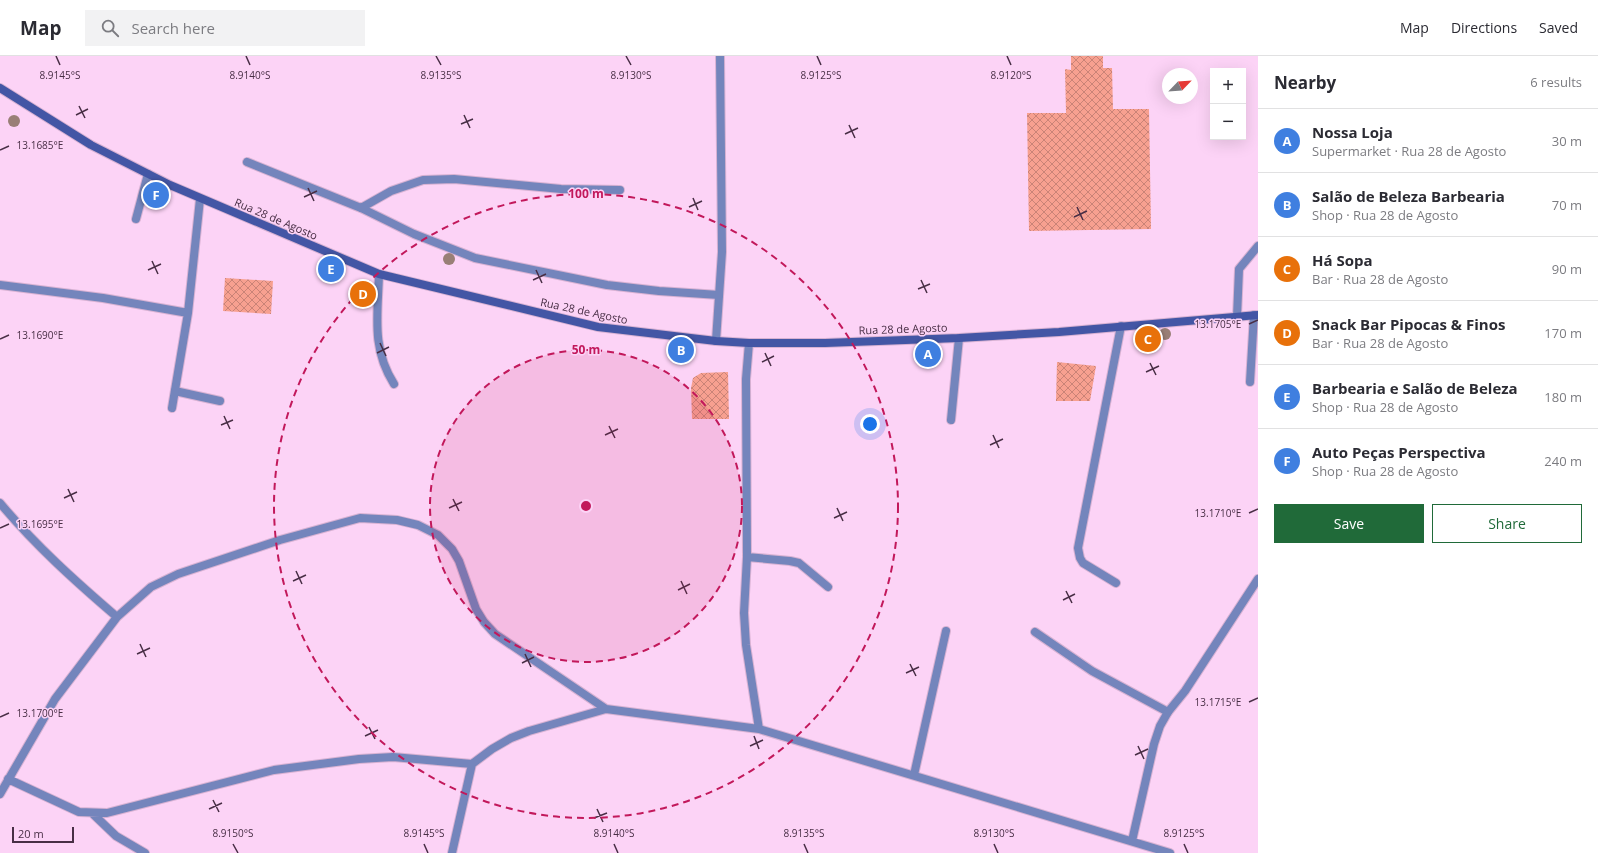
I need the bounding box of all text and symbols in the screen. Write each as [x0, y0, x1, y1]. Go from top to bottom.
search box [85, 10, 365, 46]
text: Map [20, 15, 61, 41]
icon: search [99, 17, 121, 39]
text: Search here [131, 18, 215, 38]
text: Map [1400, 18, 1429, 37]
text: Directions [1451, 18, 1517, 37]
text: Saved [1539, 18, 1578, 37]
text: 8.9145°S [40, 68, 80, 82]
text: 8.9140°S [230, 68, 270, 82]
text: 8.9135°S [421, 68, 461, 82]
text: 8.9130°S [611, 68, 651, 82]
text: 8.9125°S [801, 68, 841, 82]
text: 8.9120°S [991, 68, 1031, 82]
north arrow [1162, 68, 1198, 104]
map controls [1210, 68, 1246, 140]
button: + [1210, 68, 1246, 104]
text: Nearby [1274, 71, 1336, 94]
text: 6 results [1530, 73, 1582, 91]
button: − [1210, 104, 1246, 140]
text: Nossa Loja [1312, 122, 1393, 142]
text: A [1283, 132, 1291, 150]
text: 30 m [1552, 132, 1582, 150]
text: 13.1685°E [17, 138, 63, 152]
text: Supermarket · Rua 28 de Agosto [1312, 142, 1506, 160]
pin: F [143, 180, 169, 210]
text: 100 m [568, 185, 604, 202]
text: Salão de Beleza Barbearia [1312, 186, 1505, 206]
street label: Rua 28 de Agosto [232, 194, 320, 243]
text: B [1283, 196, 1291, 214]
text: 70 m [1552, 196, 1582, 214]
text: Shop · Rua 28 de Agosto [1312, 206, 1458, 224]
text: Há Sopa [1312, 250, 1373, 270]
pin: E [318, 254, 344, 284]
text: C [1283, 260, 1291, 278]
text: 90 m [1552, 260, 1582, 278]
text: Bar · Rua 28 de Agosto [1312, 270, 1448, 288]
pin: D [350, 279, 376, 309]
street label: Rua 28 de Agosto [539, 294, 630, 327]
text: Snack Bar Pipocas & Finos [1312, 314, 1505, 334]
text: 13.1705°E [1195, 317, 1241, 331]
street label: Rua 28 de Agosto [858, 319, 948, 338]
pin: C [1135, 324, 1161, 354]
text: D [1282, 324, 1292, 342]
text: 170 m [1544, 324, 1582, 342]
text: 13.1690°E [17, 328, 63, 342]
text: Bar · Rua 28 de Agosto [1312, 334, 1448, 352]
pin: B [668, 335, 694, 365]
pin: A [915, 339, 941, 369]
text: 50 m [572, 341, 600, 358]
text: Barbearia e Salão de Beleza [1312, 378, 1518, 398]
text: E [1283, 388, 1291, 406]
text: 180 m [1544, 388, 1582, 406]
text: Shop · Rua 28 de Agosto [1312, 398, 1458, 416]
your location [860, 414, 880, 434]
text: Auto Peças Perspectiva [1312, 442, 1486, 462]
text: F [1283, 452, 1291, 470]
text: 240 m [1544, 452, 1582, 470]
text: Shop · Rua 28 de Agosto [1312, 462, 1458, 480]
centre of rings [579, 499, 593, 513]
button: Save [1274, 504, 1424, 543]
button: Share [1432, 504, 1582, 543]
text: 13.1710°E [1195, 506, 1241, 520]
text: 13.1695°E [17, 517, 63, 531]
text: 13.1715°E [1195, 695, 1241, 709]
text: 13.1700°E [17, 706, 63, 720]
scale bar [12, 825, 74, 844]
text: 20 m [18, 826, 44, 841]
text: 8.9150°S [213, 826, 253, 840]
text: 8.9145°S [404, 826, 444, 840]
text: 8.9140°S [594, 826, 634, 840]
text: 8.9135°S [784, 826, 824, 840]
text: 8.9130°S [974, 826, 1014, 840]
text: 8.9125°S [1164, 826, 1204, 840]

